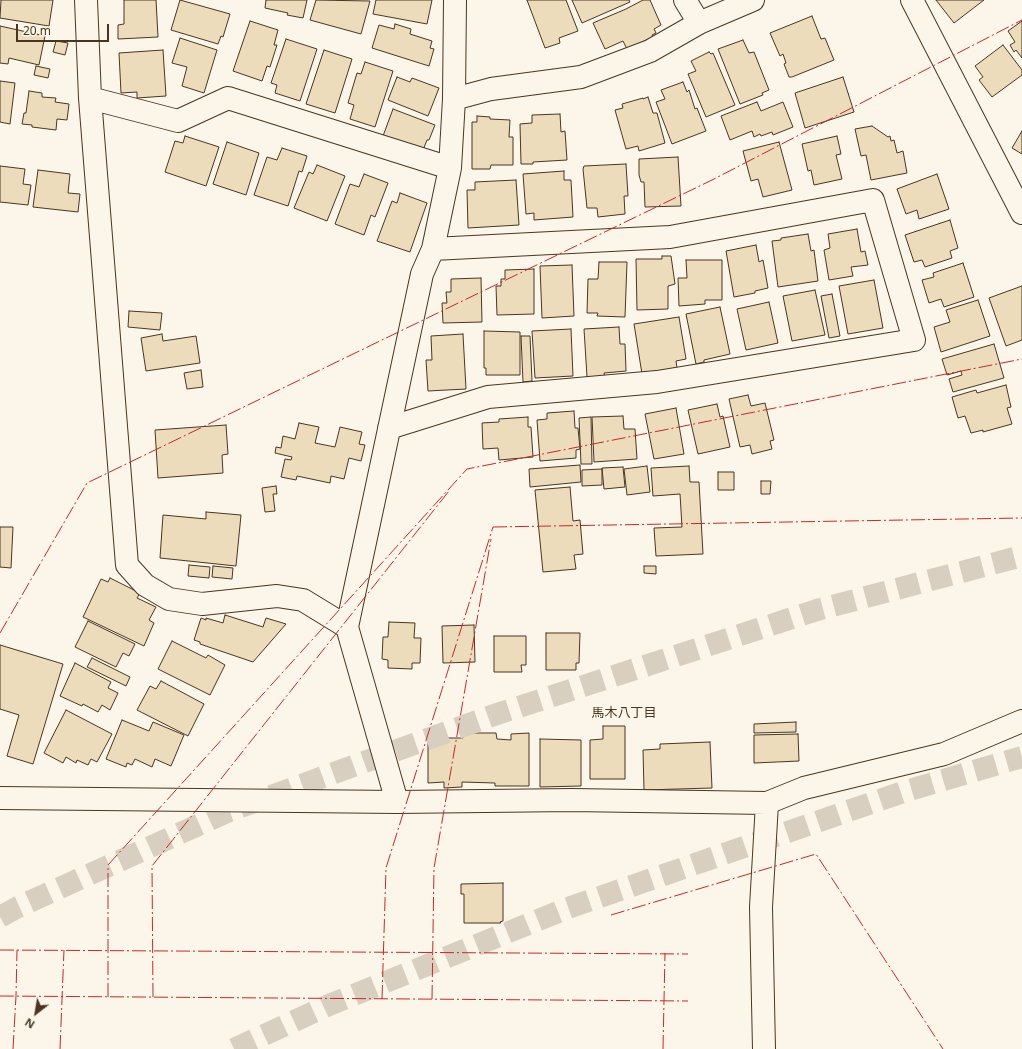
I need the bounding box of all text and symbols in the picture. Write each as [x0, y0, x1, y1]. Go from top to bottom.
scale bar [18, 16, 111, 42]
text: 20 m [23, 22, 51, 39]
district label: 馬木八丁目 [592, 705, 656, 721]
north arrow [16, 993, 56, 1033]
text: N [22, 1015, 37, 1032]

